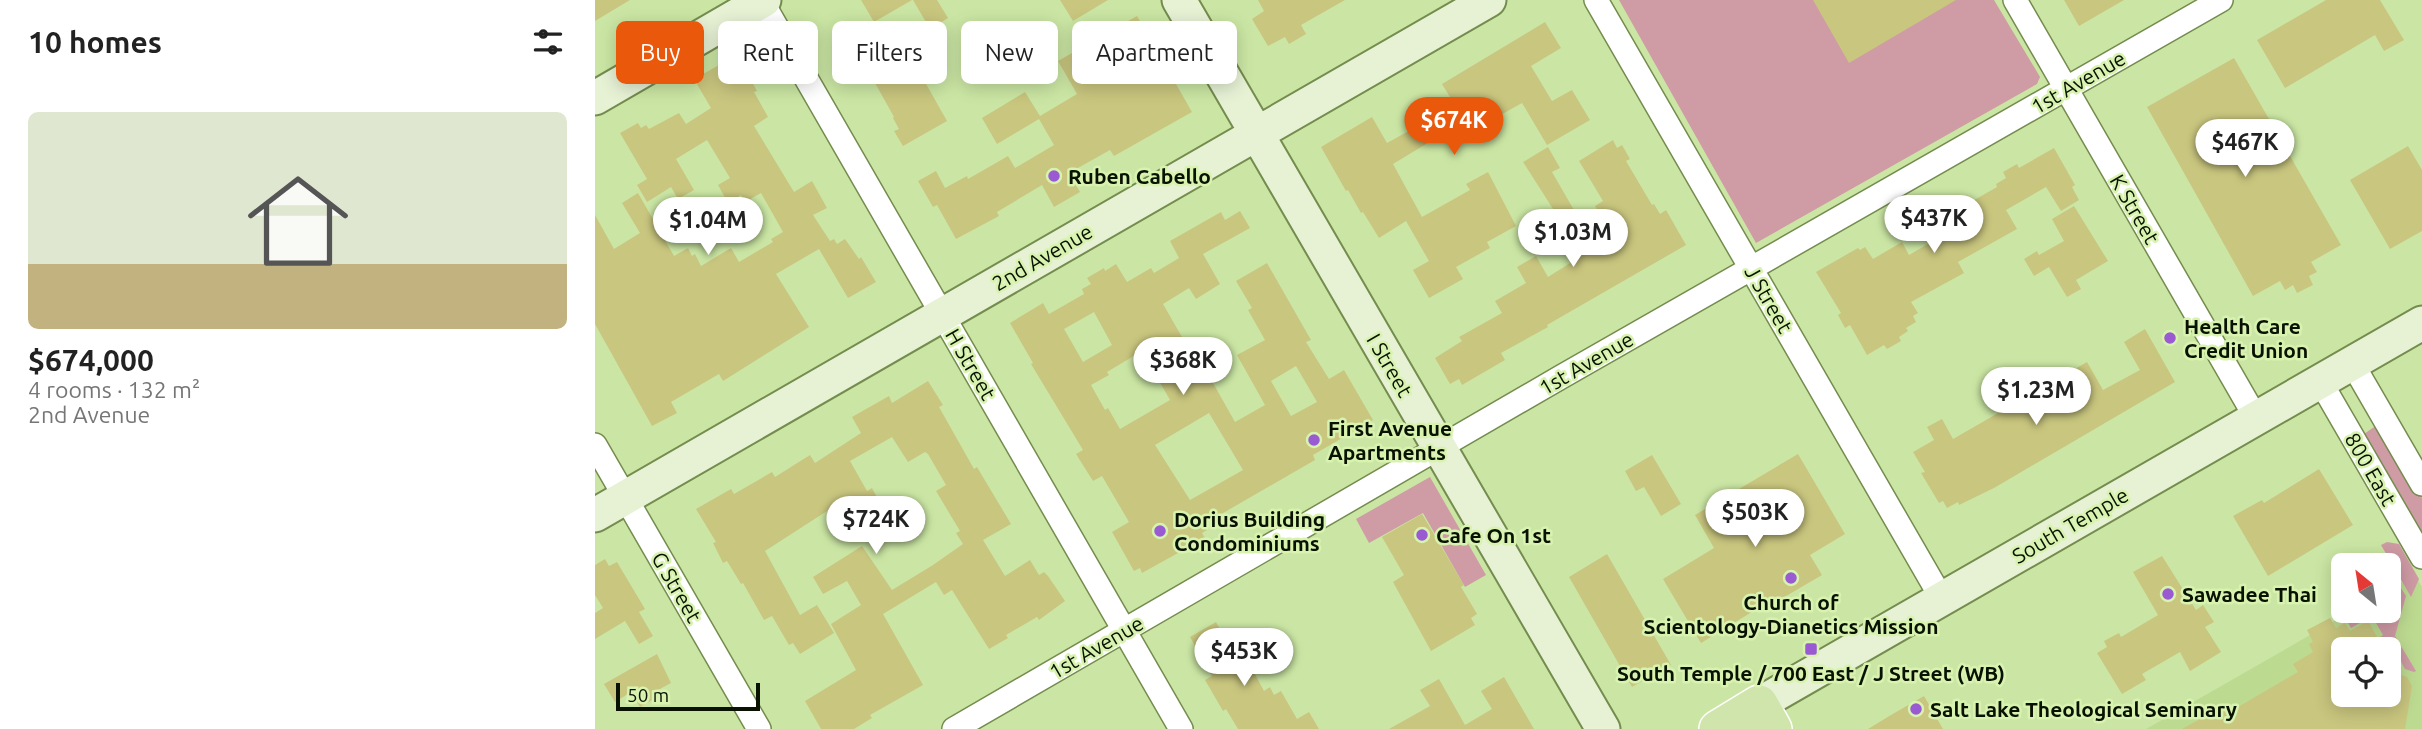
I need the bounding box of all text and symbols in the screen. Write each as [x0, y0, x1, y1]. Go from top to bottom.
chip: Buy [616, 21, 704, 84]
chip: Rent [718, 21, 818, 84]
chip: Filters [832, 21, 947, 84]
chip: New [961, 21, 1058, 84]
chip: Apartment [1072, 21, 1237, 84]
icon: filters [529, 23, 567, 61]
text: 10 homes [28, 25, 162, 59]
street label: 1st Avenue [2027, 45, 2129, 119]
pin: $674K [1405, 97, 1503, 157]
text: $674K [1420, 107, 1488, 132]
pin: $467K [2196, 120, 2294, 179]
text: $467K [2211, 129, 2279, 154]
icon: home [235, 158, 361, 284]
place label: Ruben Cabello [1068, 164, 1211, 188]
marker: Ruben Cabello [1046, 168, 1062, 184]
street label: K Street [2106, 170, 2164, 248]
pin: $437K [1885, 196, 1983, 255]
pin: $1.04M [651, 198, 765, 257]
text: $437K [1900, 205, 1968, 230]
text: $1.04M [669, 207, 747, 232]
pin: $1.03M [1516, 210, 1630, 269]
street label: 2nd Avenue [988, 219, 1096, 295]
text: $1.03M [1534, 219, 1612, 244]
street label: J Street [1740, 261, 1798, 337]
place label: Health Care Credit Union [2184, 314, 2308, 362]
street label: H Street [941, 324, 1001, 404]
street label: 1st Avenue [1535, 326, 1637, 400]
street label: I Street [1362, 329, 1418, 401]
marker: Health Care Credit Union [2162, 330, 2178, 346]
pin: $368K [1134, 338, 1232, 397]
text: $674,000 [28, 343, 154, 377]
text: $368K [1149, 347, 1217, 372]
pin: $1.23M [1979, 368, 2093, 427]
text: 4 rooms · 132 m² [28, 377, 200, 402]
text: $1.23M [1997, 377, 2075, 402]
text: 2nd Avenue [28, 402, 150, 427]
place label: First Avenue Apartments [1328, 416, 1452, 464]
street label: 800 East [2341, 428, 2401, 510]
marker: First Avenue Apartments [1306, 432, 1322, 448]
street label: South Temple [2008, 482, 2132, 568]
pin: $503K [1706, 490, 1804, 549]
pin: $724K [827, 496, 925, 556]
text: $503K [1721, 499, 1789, 524]
text: $724K [842, 506, 910, 531]
place label: Dorius Building Condominiums [1174, 507, 1325, 555]
marker: Dorius Building Condominiums [1152, 523, 1168, 539]
place label: Cafe On 1st [1436, 523, 1551, 547]
marker: Cafe On 1st [1414, 527, 1430, 543]
street label: G Street [647, 547, 707, 627]
north arrow [2331, 553, 2401, 623]
map controls [2331, 553, 2401, 707]
marker: Church of Scientology-Dianetics Mission [1783, 570, 1799, 586]
place label: Sawadee Thai [2182, 582, 2317, 606]
marker: Sawadee Thai [2160, 586, 2176, 602]
place label: Church of Scientology-Dianetics Mission [1643, 590, 1939, 638]
street label: 1st Avenue [1045, 610, 1147, 684]
pin: $453K [1195, 628, 1293, 688]
button: locate [2331, 637, 2401, 707]
text: $453K [1210, 638, 1278, 663]
marker: South Temple / 700 East / J Street (WB) [1803, 641, 1819, 657]
place label: South Temple / 700 East / J Street (WB) [1617, 661, 2005, 685]
scale bar [616, 680, 759, 712]
text: 50 m [627, 684, 669, 706]
place label: Salt Lake Theological Seminary [1930, 697, 2237, 721]
marker: Salt Lake Theological Seminary [1908, 701, 1924, 717]

